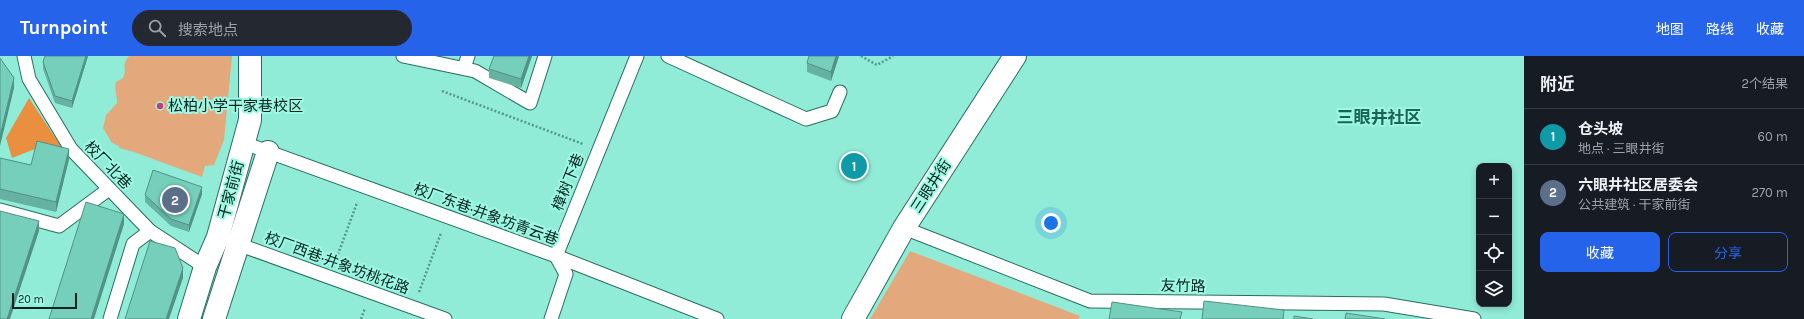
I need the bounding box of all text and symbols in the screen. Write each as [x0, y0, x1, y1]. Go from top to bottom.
search box [132, 10, 412, 46]
text: Turnpoint [20, 17, 108, 39]
icon: search [146, 17, 168, 39]
text: 搜索地点 [178, 21, 238, 39]
text: 地图 [1656, 21, 1684, 38]
text: 路线 [1706, 21, 1734, 38]
text: 收藏 [1756, 21, 1784, 38]
text: 附近 [1540, 74, 1574, 94]
text: 2个结果 [1741, 76, 1788, 91]
place label: 松柏小学干家巷校区 [168, 97, 303, 115]
marker: 松柏小学干家巷校区 [155, 101, 165, 111]
district label: 三眼井社区 [1337, 107, 1422, 127]
text: 仓头坡 [1578, 120, 1623, 138]
text: 1 [1551, 129, 1555, 144]
text: 60 m [1758, 129, 1788, 144]
street label: 校厂北巷 [81, 137, 135, 193]
text: 地点 · 三眼井街 [1578, 141, 1665, 156]
street label: 樟树下巷 [548, 151, 588, 213]
pin: 1 [841, 151, 867, 181]
street label: 三眼井街 [907, 156, 955, 216]
street label: 干家前街 [215, 159, 247, 221]
map controls [1476, 163, 1512, 307]
button: + [1476, 163, 1512, 199]
text: 六眼井社区居委会 [1578, 176, 1698, 194]
street label: 校厂东巷·井象坊青云巷 [411, 179, 561, 249]
pin: 2 [162, 185, 188, 215]
text: 2 [1549, 185, 1557, 200]
text: 270 m [1751, 185, 1788, 200]
text: 公共建筑 · 干家前街 [1578, 197, 1691, 212]
button: − [1476, 199, 1512, 235]
your location [1041, 213, 1061, 233]
street label: 校厂西巷·井象坊桃花路 [262, 228, 412, 298]
button: 收藏 [1540, 232, 1660, 272]
button: 分享 [1668, 232, 1788, 272]
button: locate [1476, 235, 1512, 271]
button: layers [1476, 271, 1512, 307]
street label: 友竹路 [1160, 277, 1206, 295]
scale bar [12, 291, 77, 310]
text: 20 m [18, 293, 44, 306]

